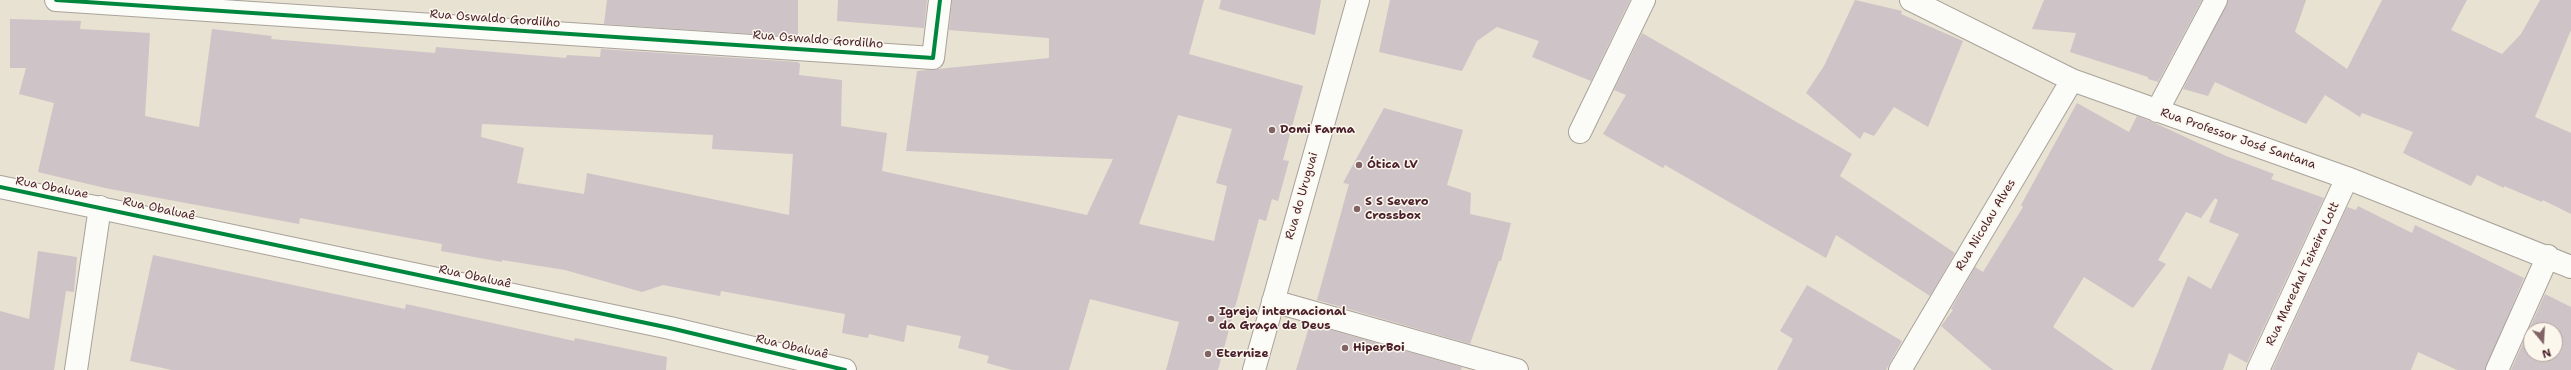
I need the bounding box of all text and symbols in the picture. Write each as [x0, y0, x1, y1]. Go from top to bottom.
street label: Rua Oswaldo Gordilho [429, 7, 561, 31]
street label: Rua Oswaldo Gordilho [752, 28, 884, 52]
street label: Rua Professor José Santana [2158, 106, 2318, 172]
place label: Domi Farma [1280, 123, 1355, 137]
marker: Domi Farma [1267, 125, 1277, 135]
street label: Rua do Uruguai [1283, 151, 1321, 241]
place label: Ótica LV [1367, 158, 1418, 172]
marker: Ótica LV [1354, 160, 1364, 170]
street label: Rua Obaluae [14, 174, 90, 202]
street label: Rua Nicolau Alves [1953, 177, 2019, 273]
street label: Rua Obaluaê [121, 194, 197, 224]
place label: S S Severo Crossbox [1365, 195, 1429, 223]
street label: Rua Marechal Teixeira Lott [2263, 200, 2343, 348]
marker: S S Severo Crossbox [1352, 204, 1362, 214]
street label: Rua Obaluaê [437, 262, 513, 292]
place label: Igreja internacional da Graça de Deus [1219, 305, 1346, 333]
marker: Igreja internacional da Graça de Deus [1206, 314, 1216, 324]
north arrow [2523, 322, 2563, 362]
street label: Rua Obaluaê [754, 332, 830, 362]
place label: HiperBoi [1353, 341, 1405, 355]
marker: HiperBoi [1340, 343, 1350, 353]
text: N [2540, 344, 2553, 361]
place label: Eternize [1216, 347, 1269, 361]
marker: Eternize [1203, 349, 1213, 359]

